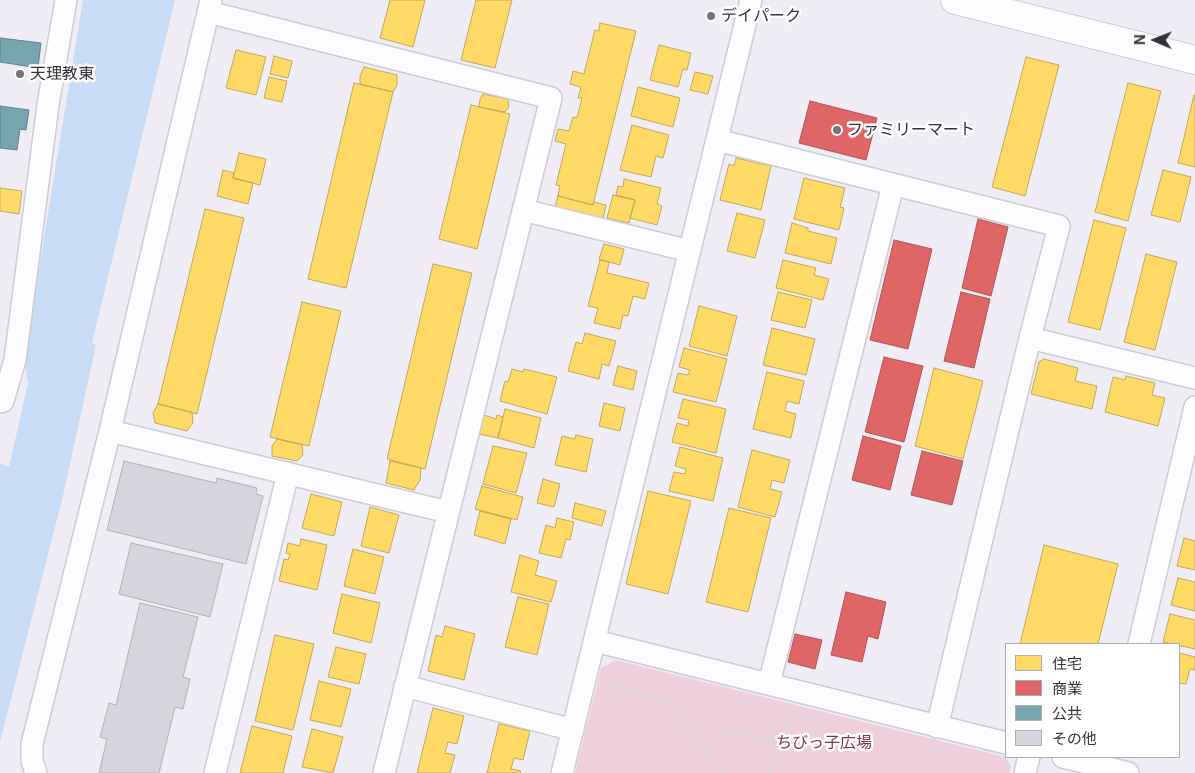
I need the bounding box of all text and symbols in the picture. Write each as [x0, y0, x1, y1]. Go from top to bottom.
place label: デイパーク [721, 6, 801, 26]
marker: デイパーク [705, 10, 717, 22]
north arrow [1130, 15, 1180, 65]
text: N [1131, 34, 1148, 45]
place label: 天理教東 [30, 64, 94, 84]
marker: 天理教東 [14, 68, 26, 80]
place label: ファミリーマート [847, 120, 975, 140]
marker: ファミリーマート [831, 124, 843, 136]
legend [1005, 643, 1180, 758]
text: 住宅 [1052, 654, 1082, 673]
text: 商業 [1052, 679, 1082, 698]
text: 公共 [1052, 704, 1082, 723]
text: その他 [1052, 729, 1097, 748]
park label: ちびっ子広場 [776, 733, 872, 753]

